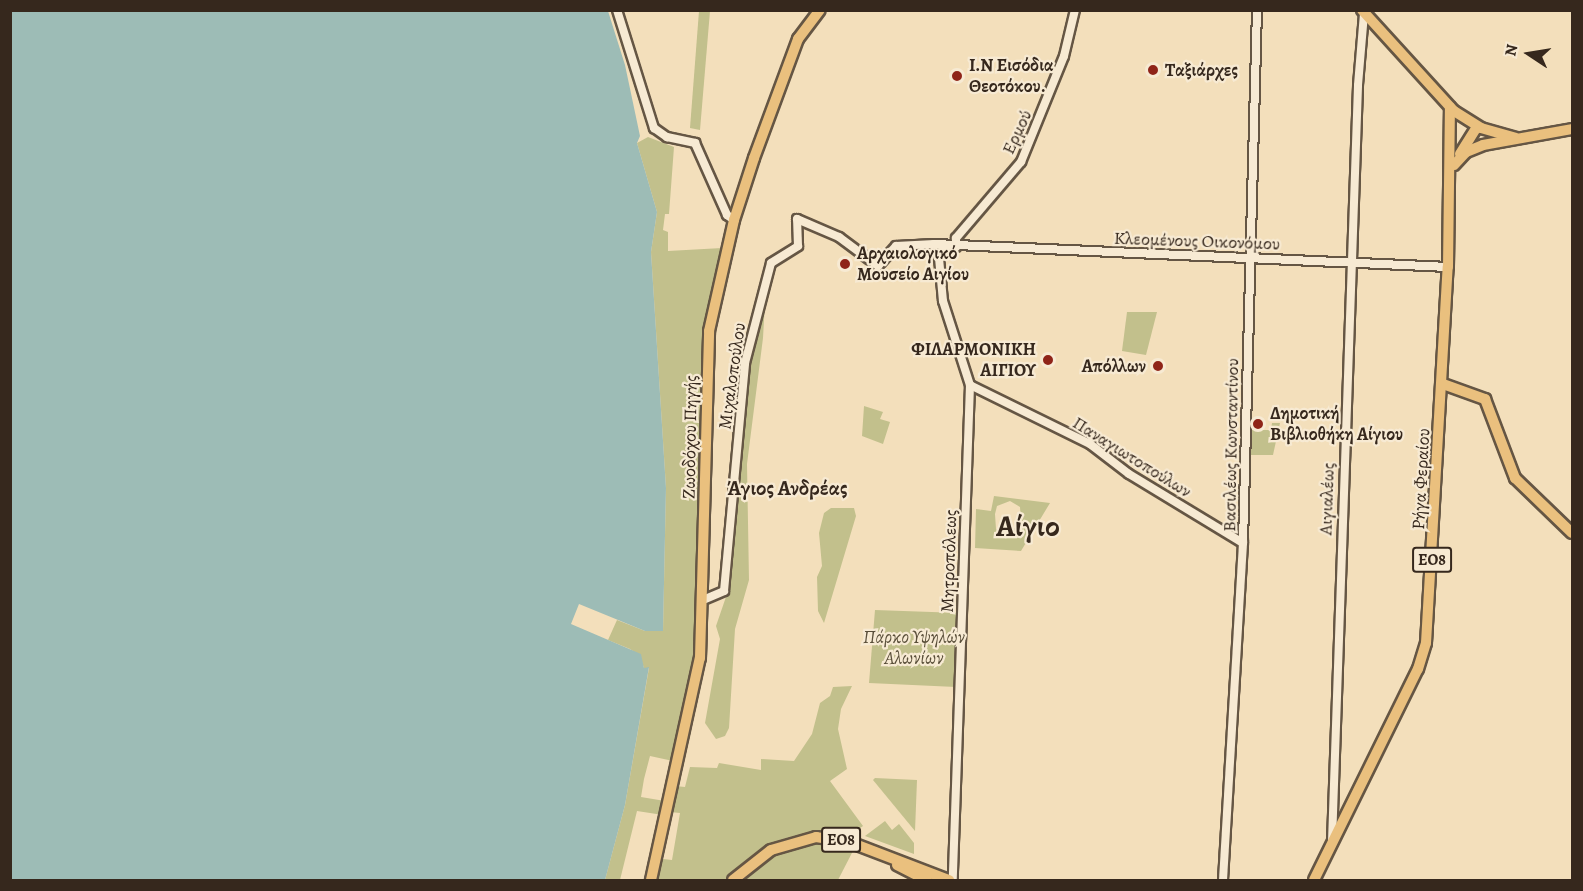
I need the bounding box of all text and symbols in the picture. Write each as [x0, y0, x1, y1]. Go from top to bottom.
north arrow [1499, 24, 1559, 84]
text: N [1499, 42, 1523, 58]
place label: Ι.Ν Εισόδια Θεοτόκου. [969, 55, 1054, 98]
place label: Ταξιάρχες [1165, 59, 1238, 81]
marker: Ταξιάρχες [1146, 63, 1160, 77]
marker: Ι.Ν Εισόδια Θεοτόκου. [950, 69, 964, 83]
street label: Ερμού [997, 106, 1037, 158]
street label: Κλεομένους Οικονόμου [1114, 227, 1280, 255]
place label: Αρχαιολογικό Μουσείο Αιγίου [857, 243, 969, 286]
marker: Αρχαιολογικό Μουσείο Αιγίου [838, 257, 852, 271]
street label: Μιχαλοπούλου [714, 321, 750, 431]
place label: ΦΙΛΑΡΜΟΝΙΚΗ ΑΙΓΙΟΥ [911, 339, 1036, 382]
marker: ΦΙΛΑΡΜΟΝΙΚΗ ΑΙΓΙΟΥ [1041, 353, 1055, 367]
place label: Απόλλων [1082, 355, 1146, 377]
street label: Βασιλέως Κωνσταντίνου [1219, 358, 1243, 532]
marker: Απόλλων [1151, 359, 1165, 373]
street label: Ζωοδόχου Πηγής [678, 375, 702, 499]
place label: Δημοτική Βιβλιοθήκη Αίγιου [1270, 403, 1403, 446]
street label: Παναγιωτοπούλων [1069, 412, 1195, 502]
marker: Δημοτική Βιβλιοθήκη Αίγιου [1251, 417, 1265, 431]
street label: Ρήγα Φεραίου [1408, 428, 1434, 530]
street label: Αιγιαλέως [1315, 462, 1339, 536]
district label: Άγιος Ανδρέας [726, 475, 848, 501]
district label: Αίγιο [996, 508, 1060, 544]
street label: Μητροπόλεως [936, 509, 962, 613]
road number: ΕΟ8 [1411, 547, 1453, 573]
park label: Πάρκο Υψηλών Αλωνίων [863, 627, 965, 670]
road number: ΕΟ8 [820, 827, 862, 853]

